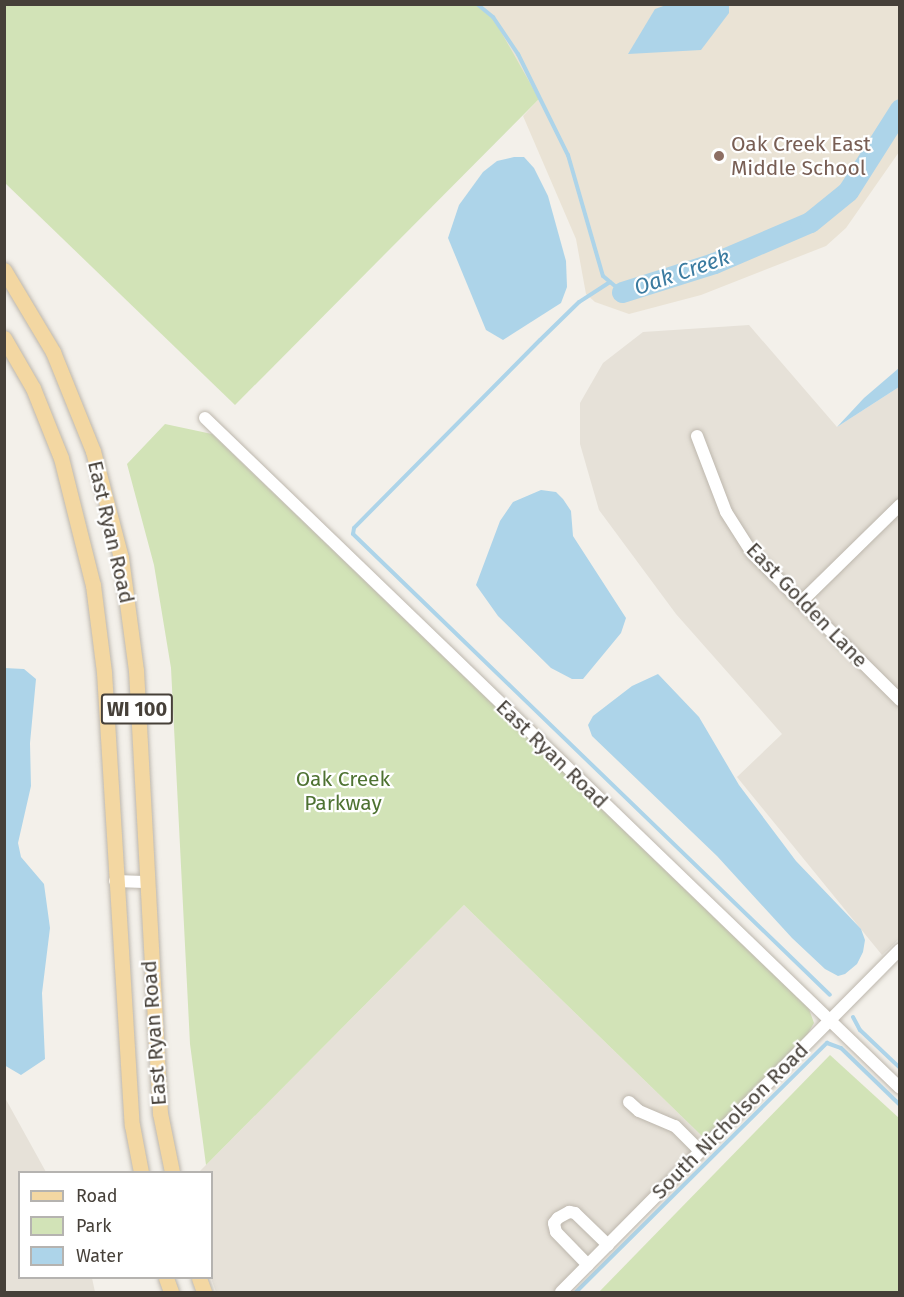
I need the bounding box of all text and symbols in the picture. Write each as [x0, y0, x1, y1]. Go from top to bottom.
place label: Oak Creek East Middle School [731, 131, 871, 181]
marker: Oak Creek East Middle School [712, 149, 726, 163]
water label: Oak Creek [631, 243, 733, 301]
street label: East Ryan Road [82, 458, 140, 606]
street label: East Golden Lane [741, 537, 873, 673]
road number: WI 100 [100, 692, 174, 726]
street label: East Ryan Road [491, 694, 613, 814]
park label: Oak Creek Parkway [296, 766, 390, 816]
street label: East Ryan Road [136, 960, 172, 1106]
street label: South Nicholson Road [647, 1038, 813, 1204]
legend [18, 1171, 213, 1279]
text: Road [76, 1185, 118, 1207]
text: Park [76, 1215, 111, 1237]
text: Water [76, 1245, 123, 1267]

